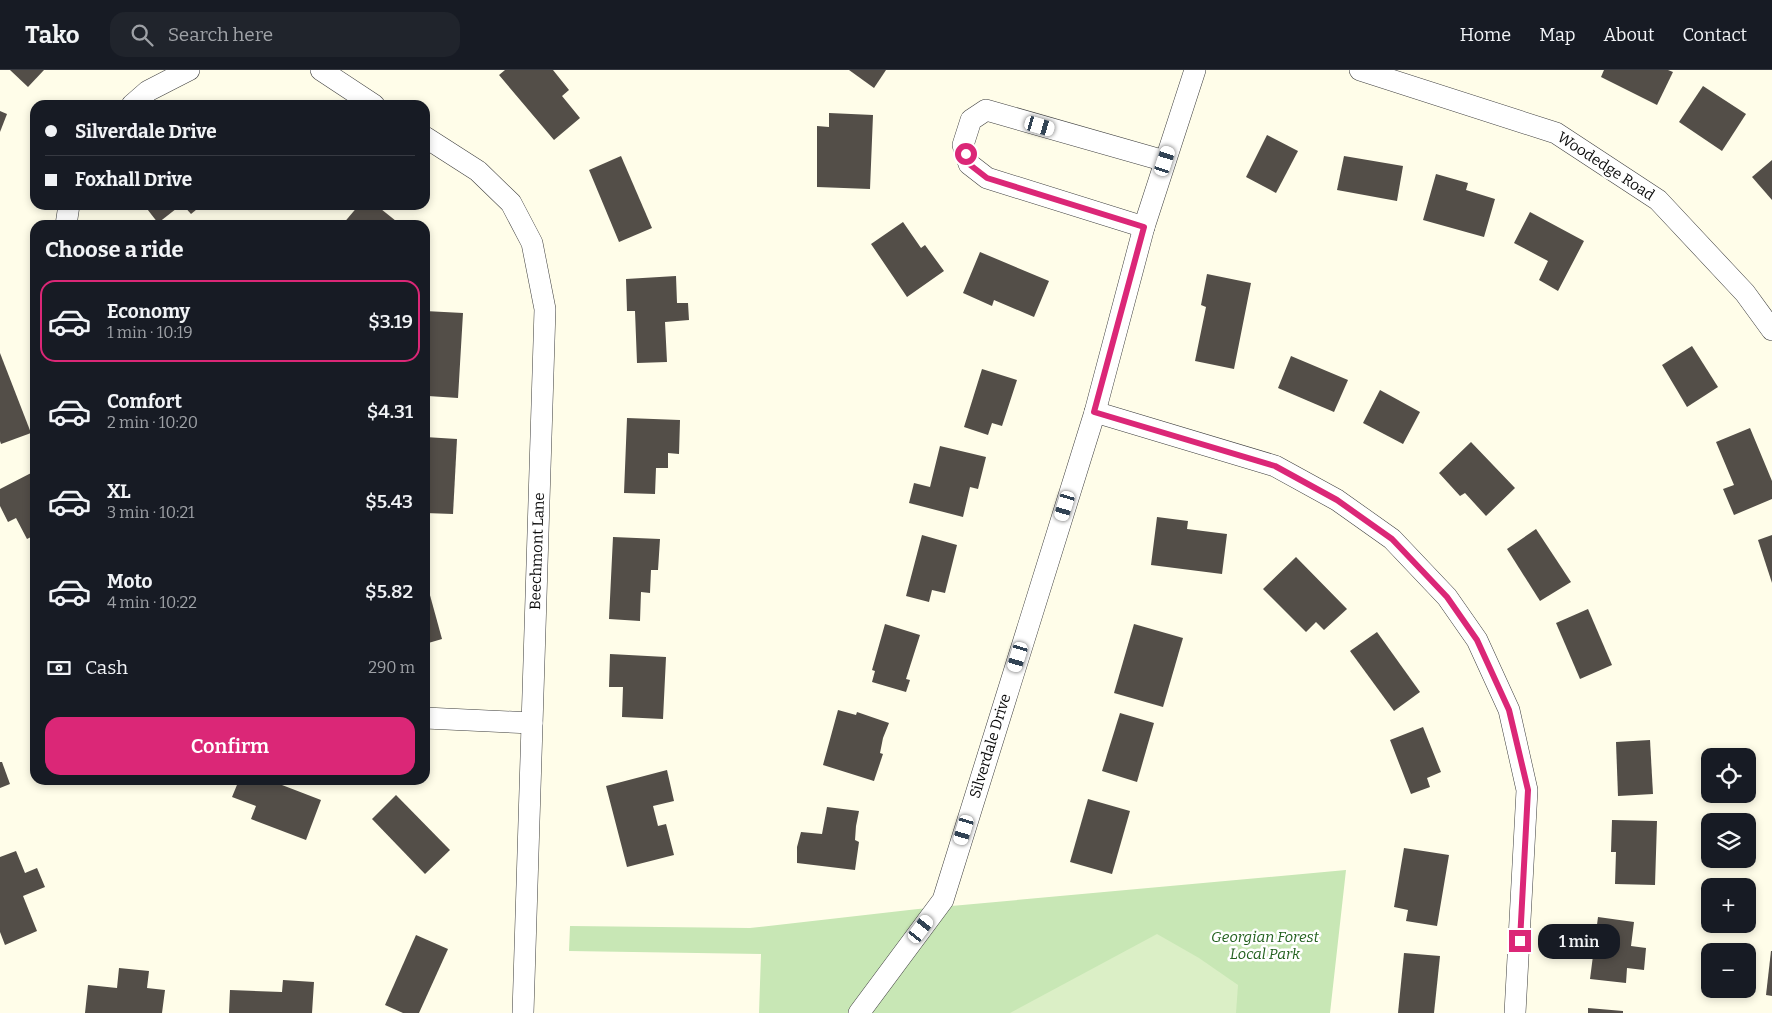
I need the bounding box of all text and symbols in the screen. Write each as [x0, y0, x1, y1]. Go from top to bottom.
search box [110, 12, 460, 57]
text: Tako [25, 21, 80, 49]
icon: search [128, 21, 156, 49]
text: Search here [168, 23, 273, 46]
text: Home [1460, 24, 1511, 46]
text: Map [1539, 24, 1575, 46]
text: About [1603, 24, 1654, 46]
text: Contact [1682, 24, 1747, 46]
car [1023, 115, 1056, 137]
text: Silverdale Drive [75, 120, 217, 143]
street label: Woodedge Road [1554, 128, 1658, 204]
route start [955, 143, 977, 165]
car [1153, 144, 1176, 178]
text: Foxhall Drive [75, 168, 192, 191]
text: Choose a ride [45, 236, 184, 263]
icon: car [47, 299, 92, 344]
text: Economy [107, 300, 190, 323]
text: $3.19 [368, 310, 413, 333]
text: 1 min · 10:19 [107, 323, 193, 342]
icon: car [47, 389, 92, 434]
text: Comfort [107, 390, 182, 413]
text: $4.31 [367, 400, 413, 423]
text: 2 min · 10:20 [107, 413, 198, 432]
icon: car [47, 479, 92, 524]
text: XL [107, 480, 131, 503]
car [1053, 489, 1076, 523]
text: $5.43 [365, 490, 413, 513]
street label: Beechmont Lane [526, 492, 548, 610]
text: 3 min · 10:21 [107, 503, 195, 522]
icon: car [47, 569, 92, 614]
text: Moto [107, 570, 153, 593]
text: $5.82 [365, 580, 413, 603]
text: 4 min · 10:22 [107, 593, 197, 612]
car [1006, 640, 1029, 674]
icon: cash [45, 654, 73, 682]
text: Cash [85, 656, 128, 679]
text: 290 m [368, 658, 415, 677]
street label: Silverdale Drive [966, 691, 1014, 801]
button: Confirm [45, 717, 415, 775]
map controls [1701, 748, 1756, 998]
button: locate [1701, 748, 1756, 803]
car [952, 813, 975, 847]
button: layers [1701, 813, 1756, 868]
button: + [1701, 878, 1756, 933]
car [905, 913, 936, 945]
callout: 1 min [1538, 924, 1620, 958]
park label: Georgian Forest Local Park [1211, 928, 1320, 963]
route end [1509, 930, 1531, 952]
text: 1 min [1559, 932, 1599, 951]
button: − [1701, 943, 1756, 998]

